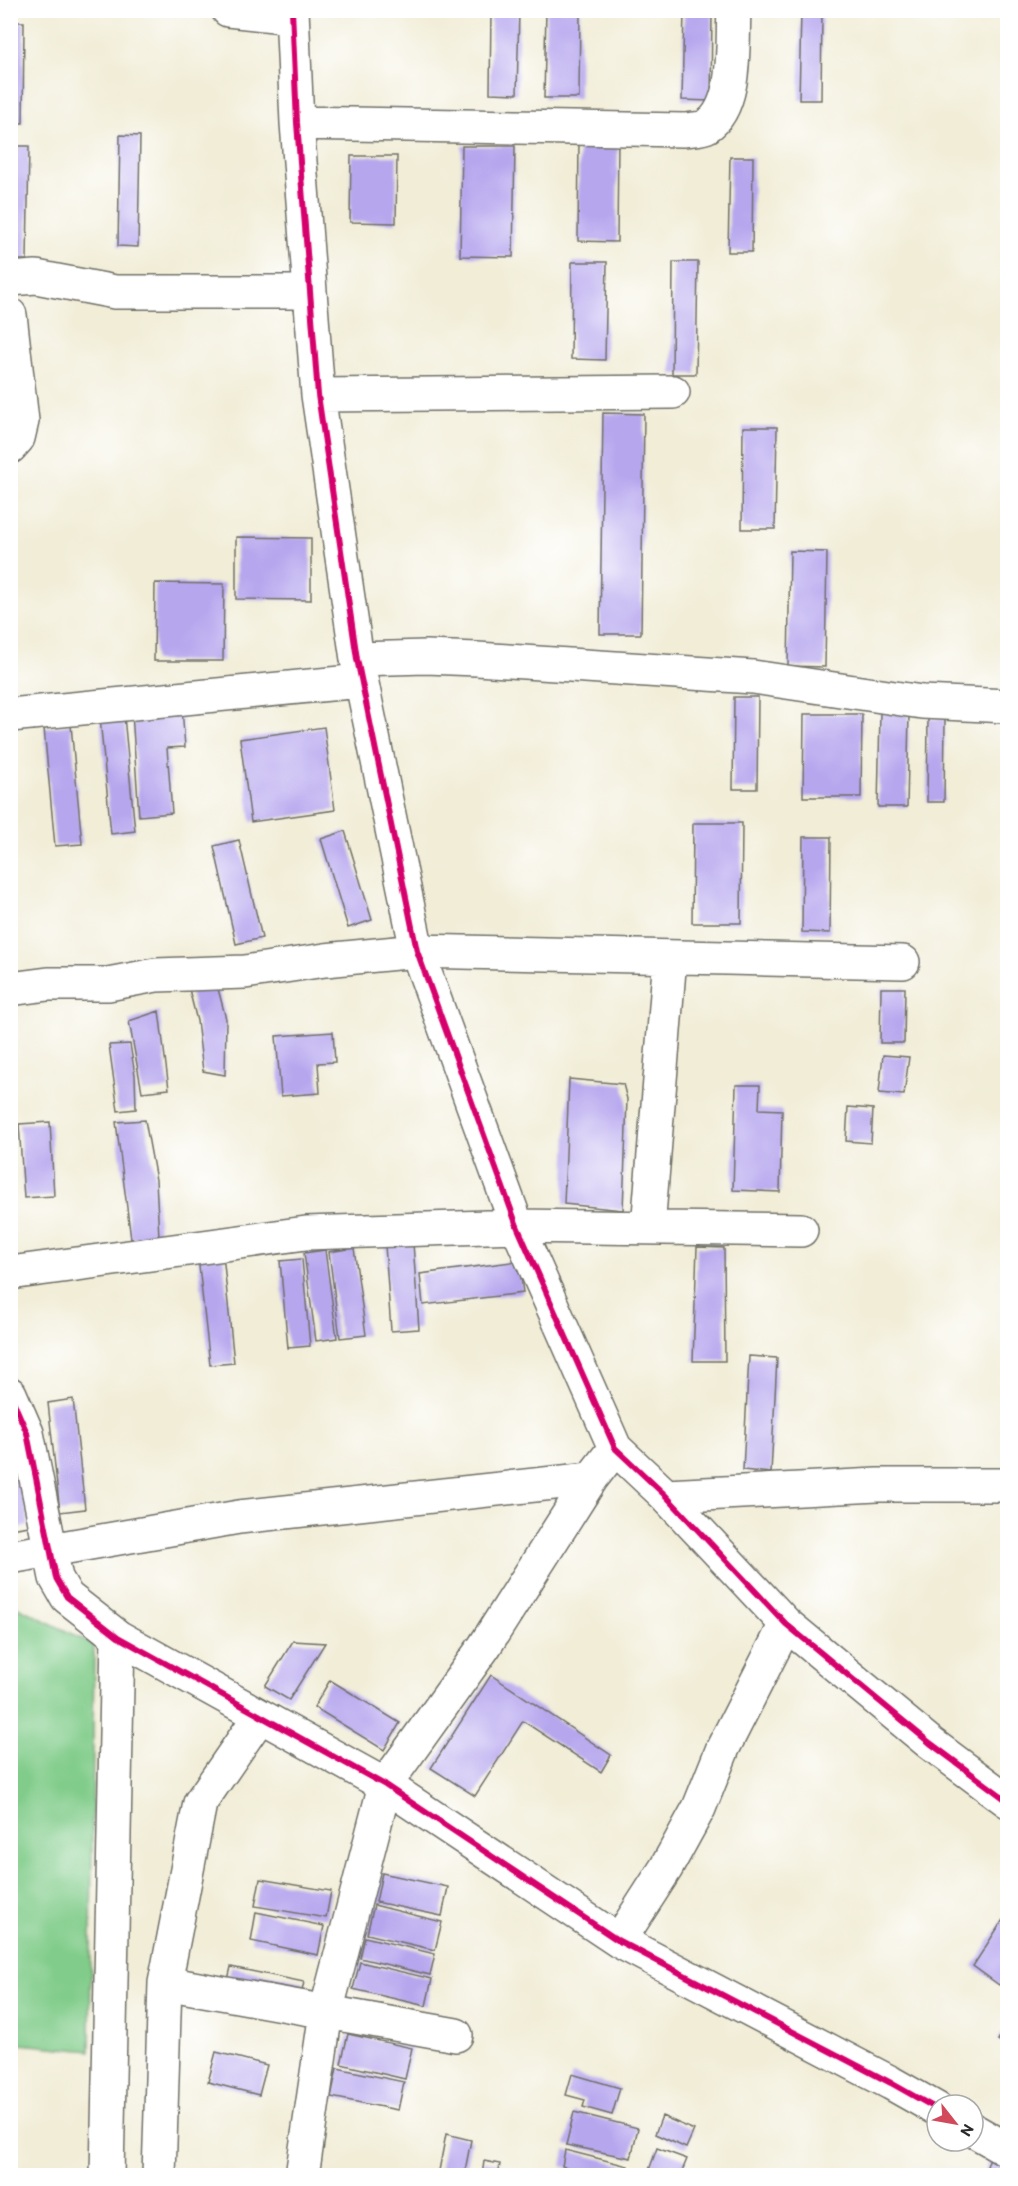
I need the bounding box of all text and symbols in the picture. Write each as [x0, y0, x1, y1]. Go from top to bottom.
north arrow [925, 2093, 985, 2153]
text: N [957, 2121, 978, 2140]

